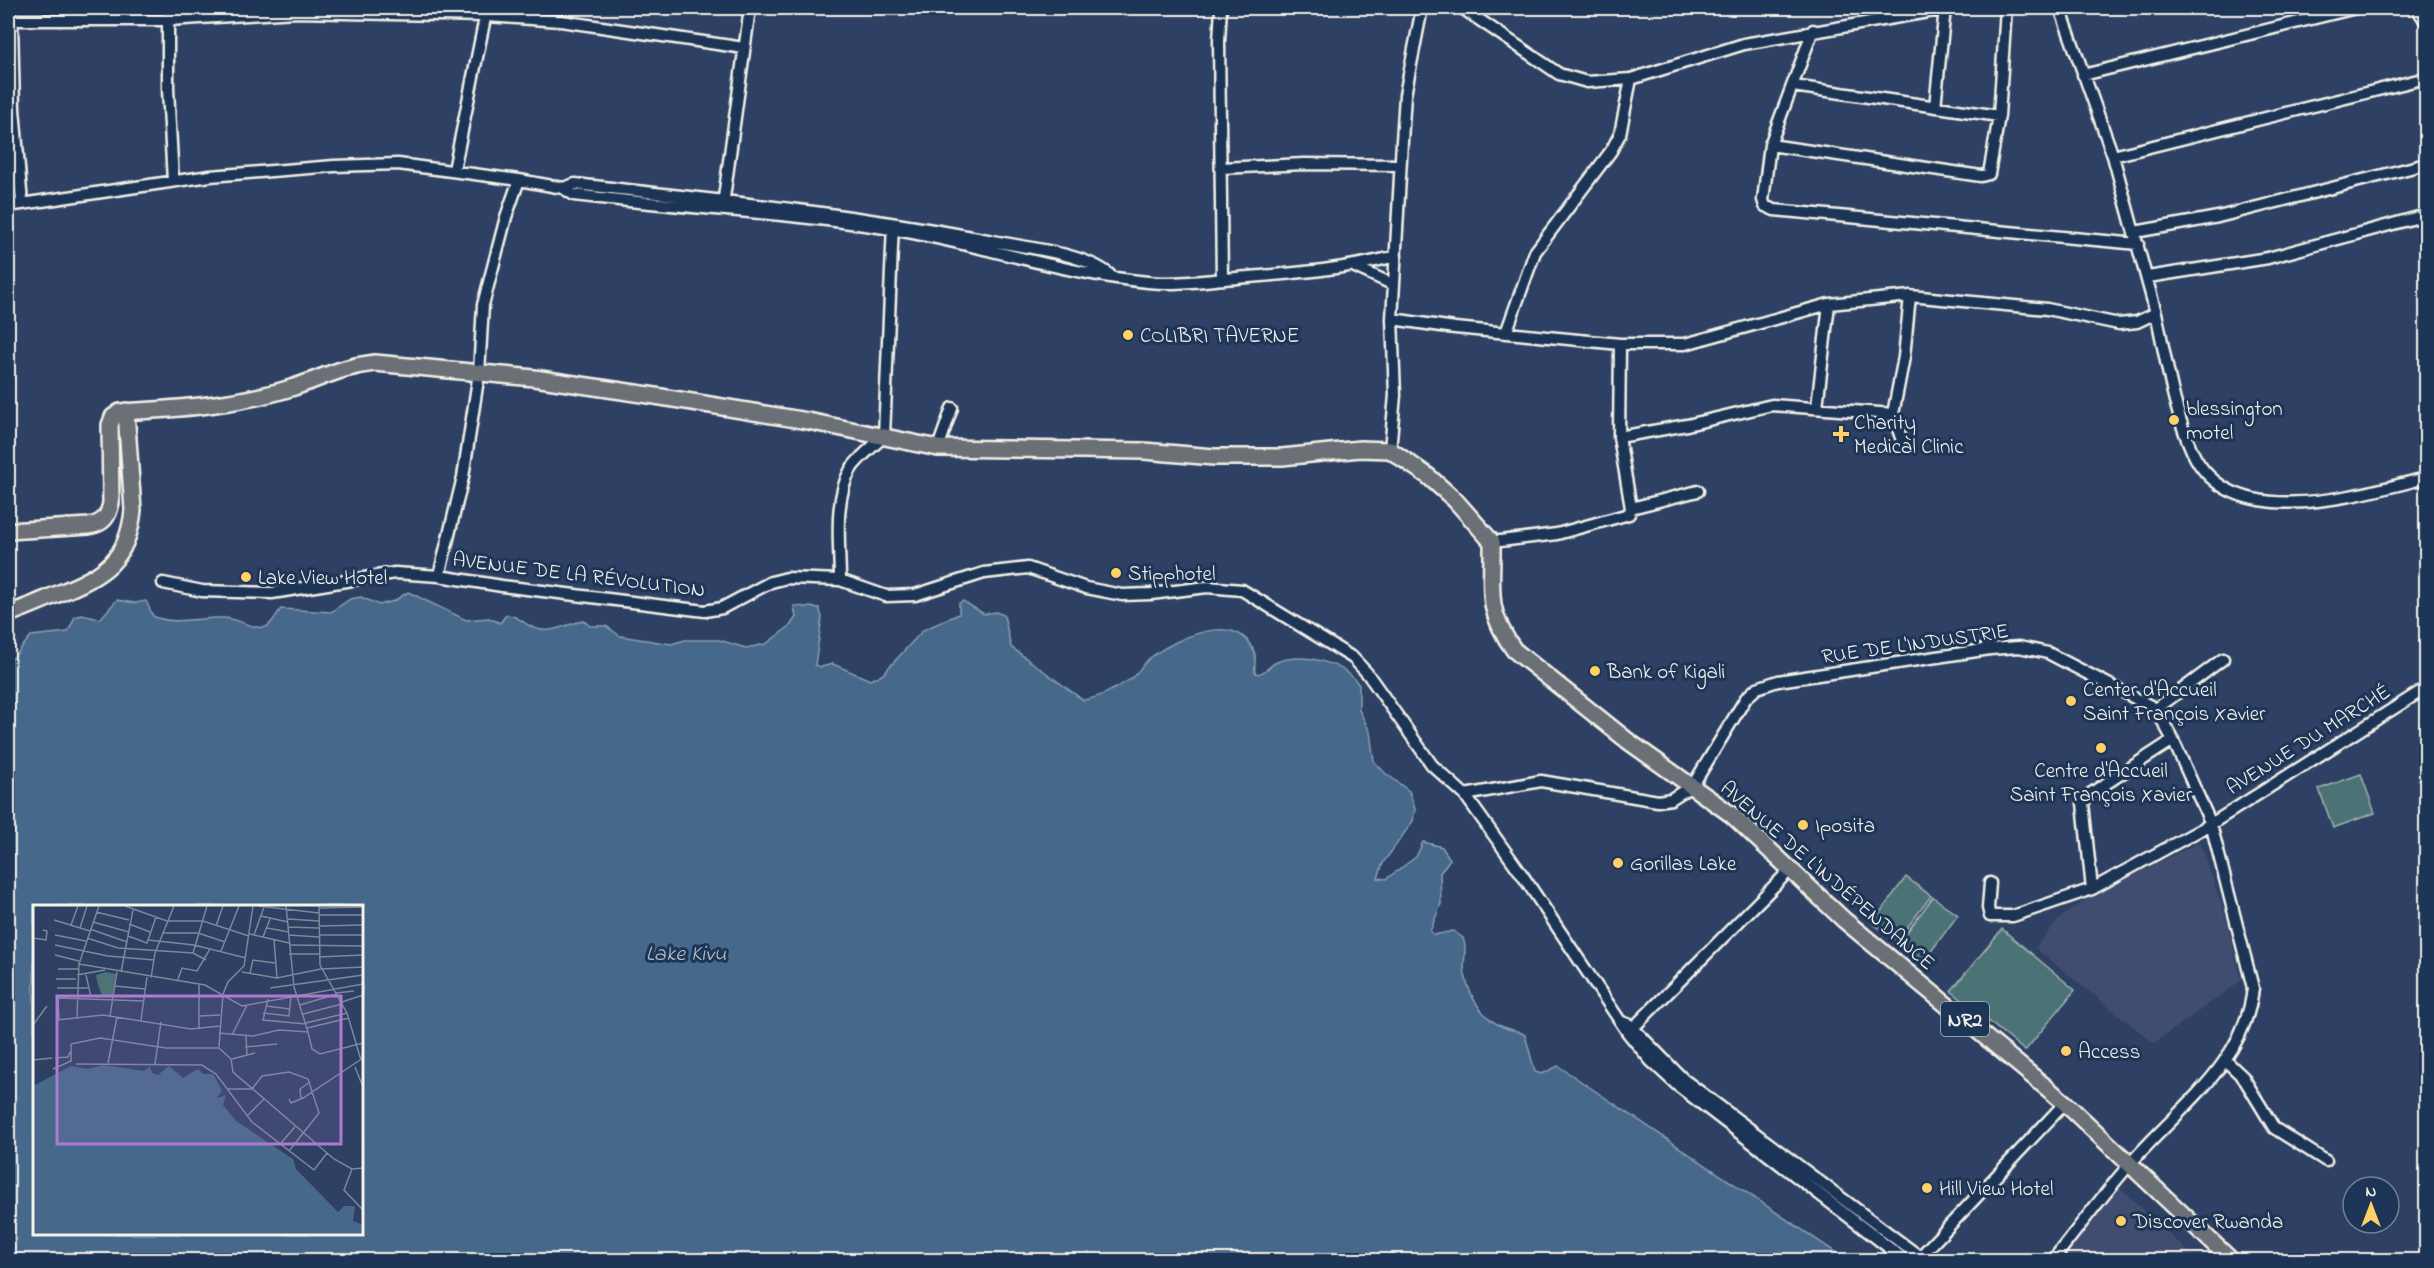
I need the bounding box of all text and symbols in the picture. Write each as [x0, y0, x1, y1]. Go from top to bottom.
place label: COLIBRI TAVERNE [1140, 322, 1299, 352]
marker: COLIBRI TAVERNE [1121, 328, 1135, 342]
place label: blessington motel [2186, 395, 2283, 449]
place label: Charity Medical Clinic [1854, 409, 1964, 463]
marker: blessington motel [2167, 413, 2181, 427]
marker: Charity Medical Clinic [1832, 425, 1850, 443]
street label: AVENUE DE LA RÉVOLUTION [451, 546, 707, 606]
place label: Stipphotel [1128, 560, 1215, 590]
place label: Lake View Hotel [258, 564, 387, 594]
marker: Stipphotel [1109, 566, 1123, 580]
marker: Lake View Hotel [239, 570, 253, 584]
street label: RUE DE L'INDUSTRIE [1820, 617, 2011, 673]
place label: Bank of Kigali [1606, 658, 1725, 690]
marker: Bank of Kigali [1588, 664, 1602, 678]
place label: Center d'Accueil Saint François Xavier [2083, 676, 2266, 730]
street label: AVENUE DU MARCHÉ [2221, 678, 2397, 803]
marker: Center d'Accueil Saint François Xavier [2064, 694, 2078, 708]
marker: Centre d'Accueil Saint François Xavier [2094, 741, 2108, 755]
place label: Centre d'Accueil Saint François Xavier [2010, 757, 2193, 811]
street label: AVENUE DE L'INDÉPENDANCE [1713, 775, 1941, 978]
place label: Iposita [1815, 812, 1875, 842]
marker: Iposita [1796, 818, 1810, 832]
place label: Gorillas Lake [1630, 850, 1737, 880]
marker: Gorillas Lake [1611, 856, 1625, 870]
inset map [33, 905, 363, 1235]
water label: Lake Kivu [646, 939, 727, 971]
road number: NR2 [1941, 1002, 1989, 1036]
place label: Access [2078, 1038, 2140, 1068]
marker: Access [2059, 1044, 2073, 1058]
place label: Hill View Hotel [1939, 1175, 2054, 1205]
north arrow [2341, 1175, 2401, 1235]
text: N [2366, 1180, 2377, 1204]
marker: Hill View Hotel [1920, 1181, 1934, 1195]
place label: Discover Rwanda [2132, 1208, 2283, 1238]
marker: Discover Rwanda [2114, 1214, 2128, 1228]

